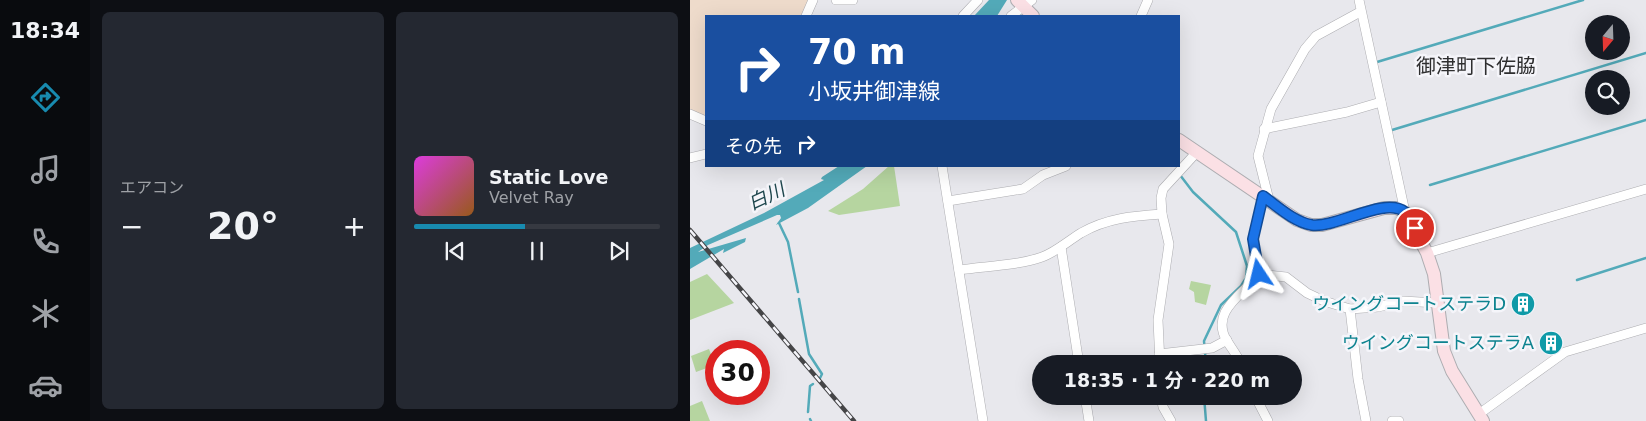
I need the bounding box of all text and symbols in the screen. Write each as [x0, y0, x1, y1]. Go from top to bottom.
north arrow [1585, 15, 1630, 60]
map controls [1585, 15, 1630, 115]
text: 18:34 [10, 18, 80, 43]
text: 70 m [808, 32, 905, 72]
icon: right [725, 35, 790, 100]
district label: 御津町下佐脇 [1416, 54, 1536, 78]
button: search [1585, 70, 1630, 115]
text: 小坂井御津線 [808, 79, 940, 104]
icon: directions [28, 80, 63, 115]
icon: right [792, 130, 820, 158]
text: その先 [725, 135, 782, 157]
icon: music [28, 152, 63, 187]
text: Static Love [489, 166, 609, 188]
water label: 白川 [744, 177, 790, 214]
text: エアコン [120, 178, 184, 197]
text: Velvet Ray [489, 188, 574, 207]
text: 20° [207, 204, 279, 248]
pin [1394, 207, 1436, 249]
text: − [120, 210, 143, 243]
text: + [343, 210, 366, 243]
icon: arrive [1401, 214, 1429, 242]
icon: phone [28, 224, 63, 259]
icon: previous [441, 237, 469, 265]
icon: pause [523, 237, 551, 265]
icon: next [605, 237, 633, 265]
position arrow [1232, 247, 1284, 299]
building icon: ウイングコートステラD [1510, 291, 1536, 317]
place label: ウイングコートステラD [1312, 293, 1506, 314]
icon: climate [28, 296, 63, 331]
building icon: ウイングコートステラA [1538, 330, 1564, 356]
place label: ウイングコートステラA [1342, 332, 1535, 353]
speed limit sign: 30 [705, 340, 770, 405]
icon: car [28, 368, 63, 403]
text: 18:35 · 1 分 · 220 m [1064, 369, 1270, 391]

